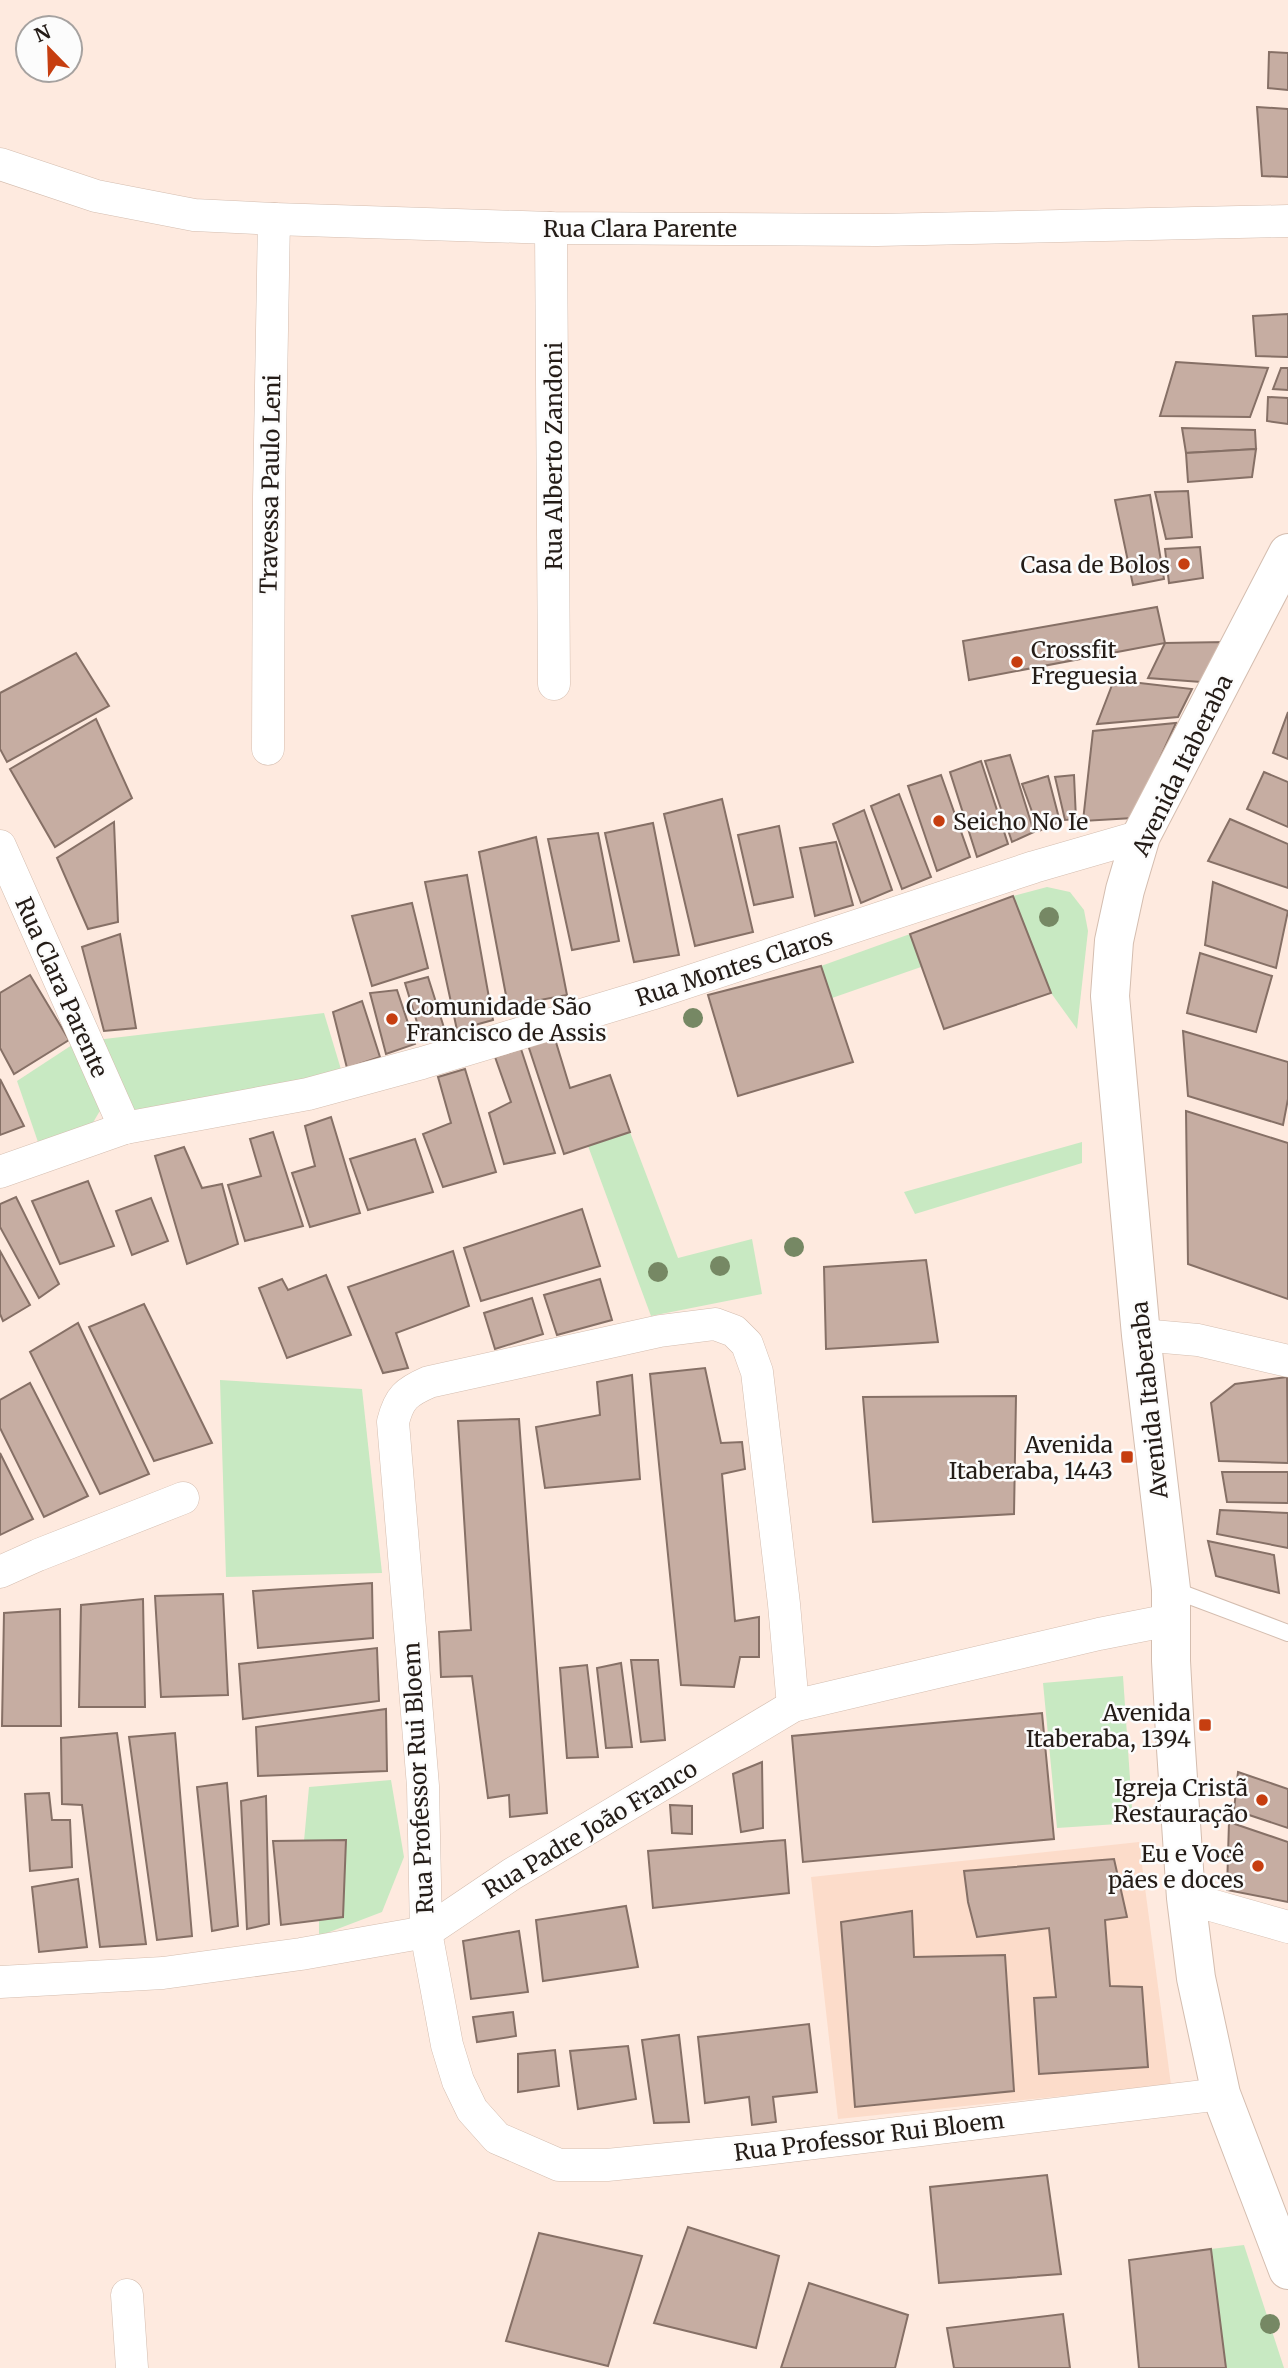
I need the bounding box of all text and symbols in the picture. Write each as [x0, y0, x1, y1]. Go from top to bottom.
north arrow [14, 14, 84, 84]
text: N [31, 19, 54, 47]
street label: Rua Clara Parente [543, 214, 737, 243]
street label: Rua Alberto Zandoni [539, 342, 568, 570]
street label: Travessa Paulo Leni [254, 374, 286, 594]
place label: Casa de Bolos [1020, 550, 1170, 579]
marker: Casa de Bolos [1176, 556, 1192, 572]
place label: Crossfit Freguesia [1031, 635, 1138, 690]
marker: Crossfit Freguesia [1009, 654, 1025, 670]
street label: Avenida Itaberaba [1125, 670, 1238, 861]
place label: Seicho No Ie [953, 807, 1088, 836]
marker: Seicho No Ie [931, 813, 947, 829]
street label: Rua Clara Parente [9, 892, 115, 1082]
street label: Rua Montes Claros [632, 922, 836, 1012]
place label: Comunidade São Francisco de Assis [406, 992, 607, 1047]
marker: Comunidade São Francisco de Assis [384, 1011, 400, 1027]
street label: Avenida Itaberaba [1124, 1300, 1174, 1501]
place label: Avenida Itaberaba, 1443 [949, 1430, 1113, 1485]
marker: Avenida Itaberaba, 1443 [1119, 1449, 1135, 1465]
street label: Rua Professor Rui Bloem [396, 1641, 440, 1915]
place label: Avenida Itaberaba, 1394 [1026, 1698, 1191, 1753]
marker: Avenida Itaberaba, 1394 [1197, 1717, 1213, 1733]
street label: Rua Padre João Franco [478, 1754, 702, 1904]
place label: Igreja Cristã Restauração [1113, 1773, 1248, 1828]
marker: Igreja Cristã Restauração [1254, 1792, 1270, 1808]
place label: Eu e Você pães e doces [1108, 1839, 1244, 1894]
marker: Eu e Você pães e doces [1250, 1858, 1266, 1874]
street label: Rua Professor Rui Bloem [732, 2105, 1006, 2167]

